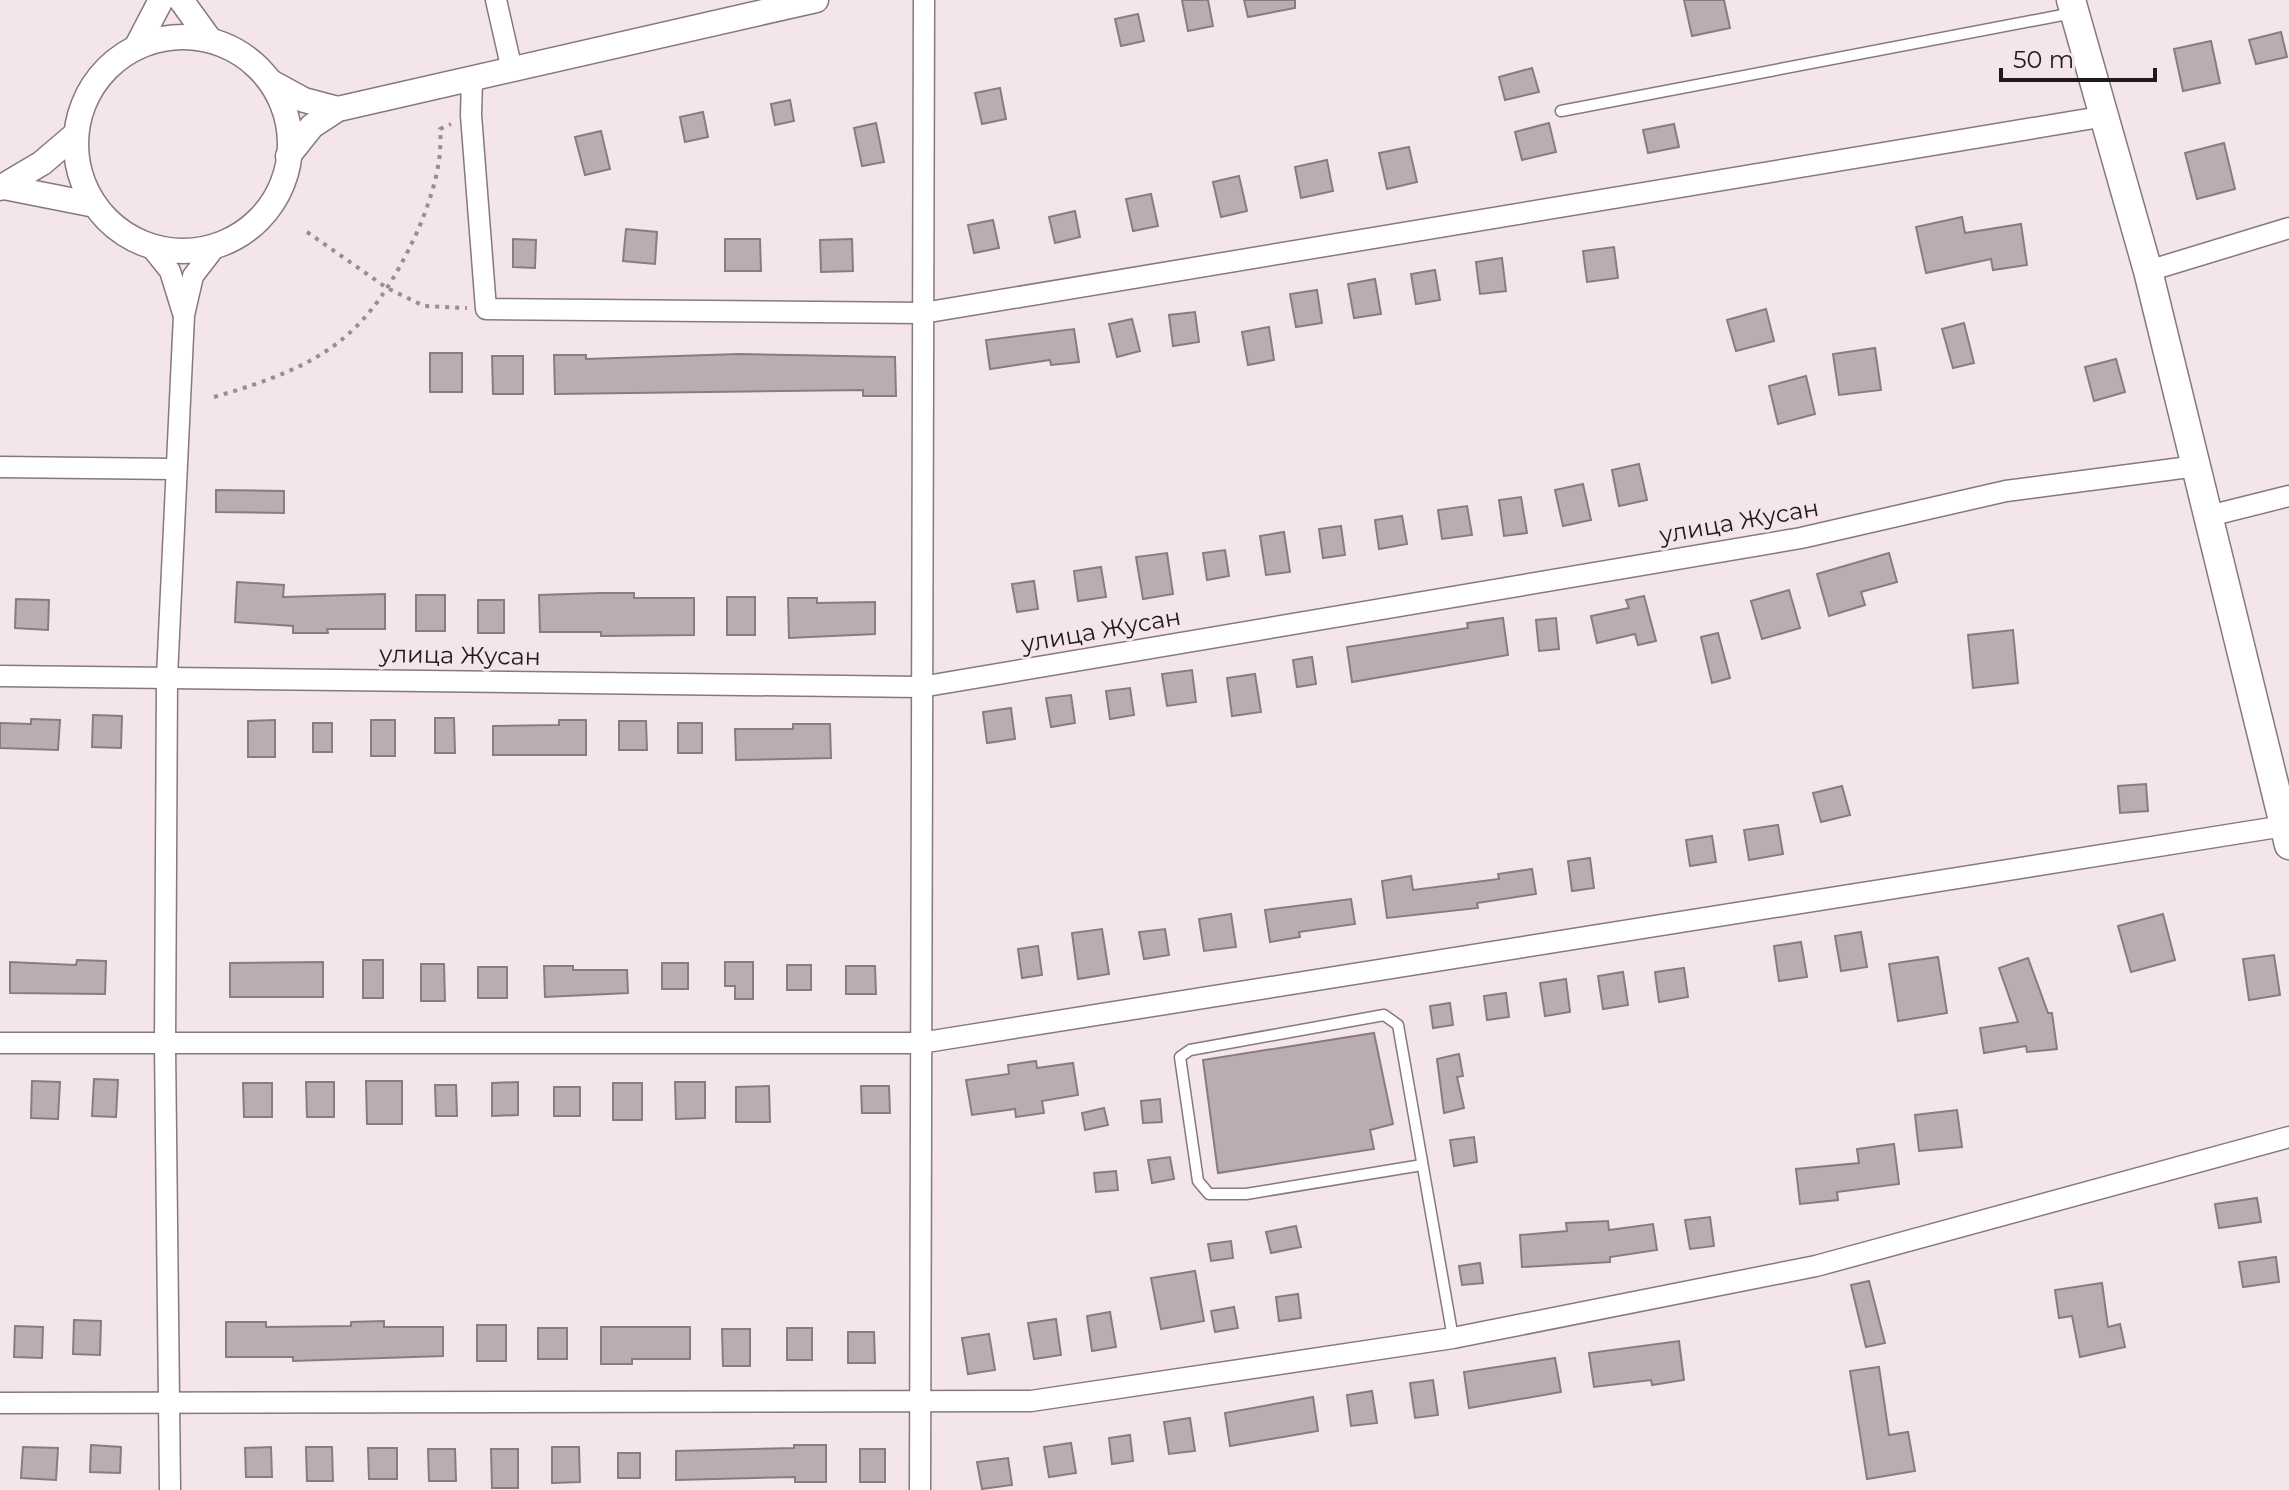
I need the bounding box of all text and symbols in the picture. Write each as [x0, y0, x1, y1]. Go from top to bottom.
scale bar [2001, 32, 2155, 82]
text: 50 m [2013, 45, 2074, 74]
street label: улица Жусан [1656, 493, 1821, 549]
street label: улица Жусан [1018, 602, 1183, 658]
street label: улица Жусан [378, 639, 541, 671]

